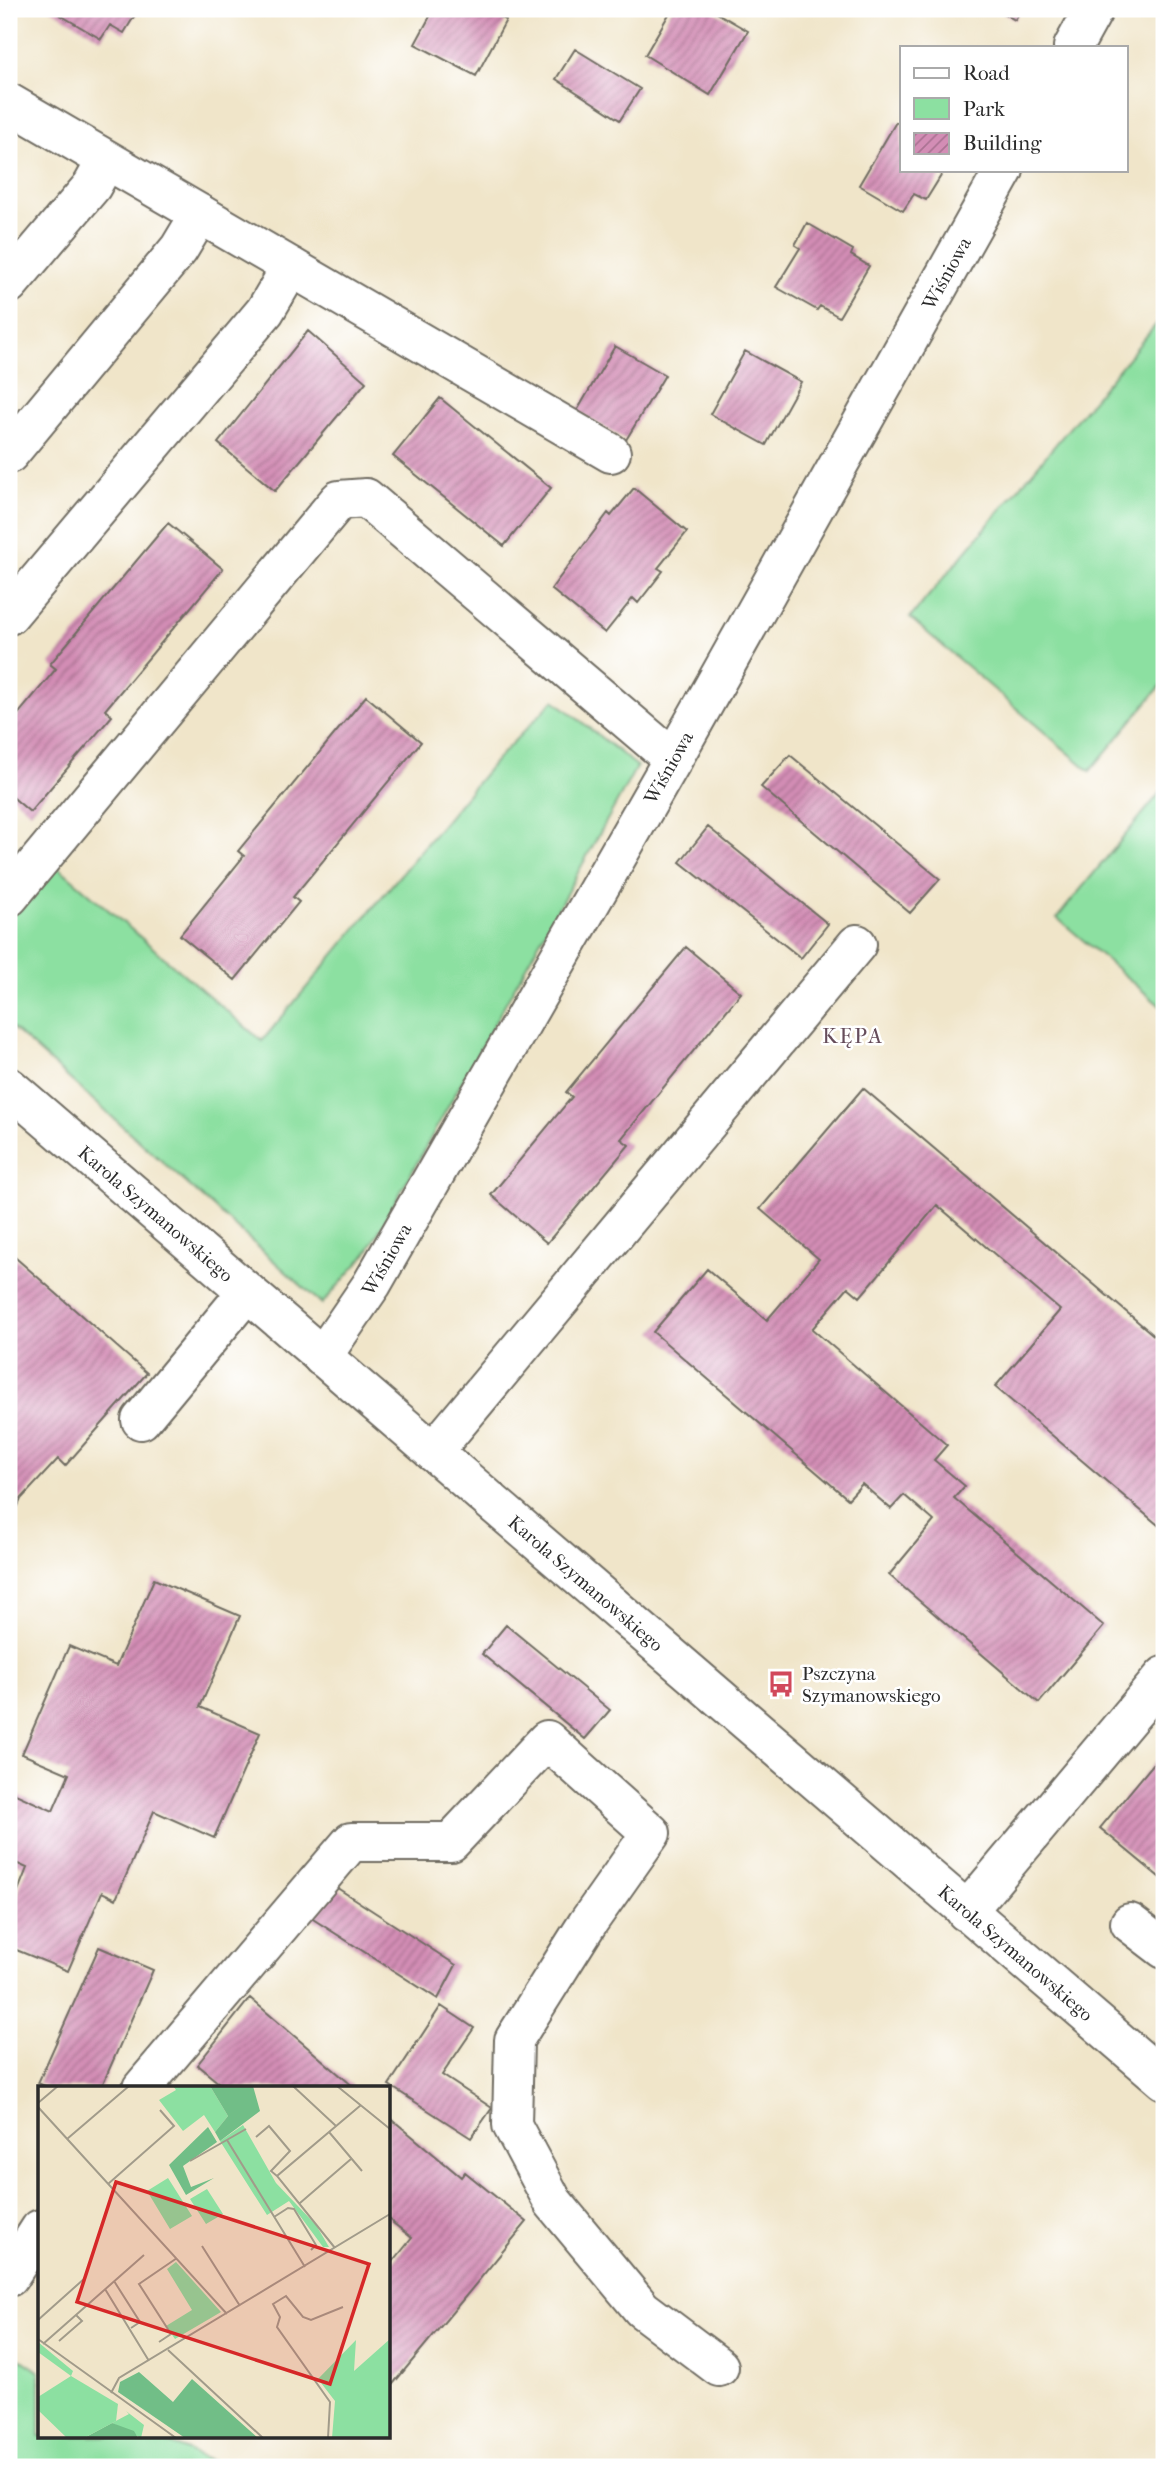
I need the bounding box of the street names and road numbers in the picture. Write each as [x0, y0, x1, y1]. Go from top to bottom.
street label: Wiśniowa [917, 233, 976, 315]
street label: Wiśniowa [639, 728, 698, 809]
street label: Karola Szymanowskiego [74, 1142, 238, 1287]
street label: Wiśniowa [357, 1220, 417, 1301]
street label: Karola Szymanowskiego [503, 1511, 668, 1657]
street label: Karola Szymanowskiego [933, 1881, 1098, 2026]

